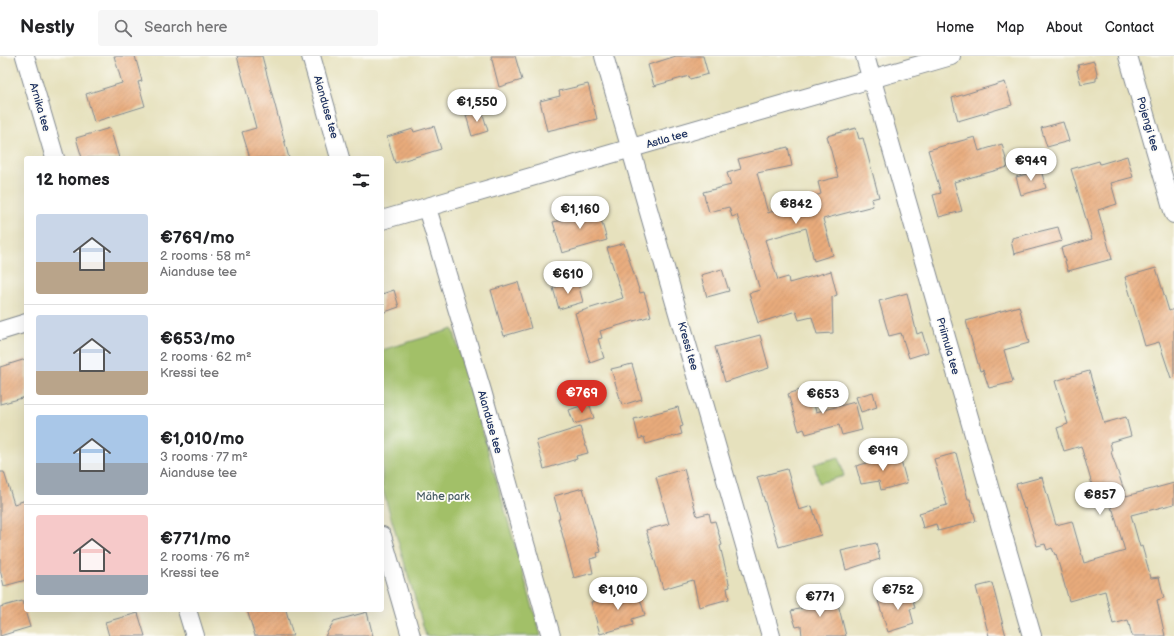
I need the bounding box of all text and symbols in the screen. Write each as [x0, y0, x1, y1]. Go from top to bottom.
search box [98, 10, 378, 46]
text: Nestly [20, 16, 74, 39]
icon: search [112, 17, 134, 39]
text: Search here [144, 18, 227, 37]
text: Home [936, 19, 974, 36]
text: Map [996, 19, 1024, 36]
text: About [1046, 19, 1083, 36]
text: Contact [1105, 19, 1154, 36]
street label: Aianduse tee [311, 74, 341, 141]
street label: Arnika tee [27, 81, 53, 133]
pin: €1,550 [444, 89, 510, 123]
text: €1,550 [456, 94, 498, 110]
street label: Pojengi tee [1134, 95, 1162, 153]
street label: Astla tee [645, 127, 690, 151]
pin: €949 [1007, 148, 1055, 182]
text: €949 [1015, 153, 1047, 169]
icon: filters [350, 169, 372, 191]
text: 12 homes [36, 170, 110, 190]
pin: €842 [772, 191, 820, 225]
pin: €1,160 [547, 196, 613, 230]
text: €842 [779, 196, 813, 212]
text: €1,160 [560, 201, 600, 217]
text: €769/mo [160, 228, 234, 248]
icon: home [68, 230, 116, 278]
text: 2 rooms · 58 m² [160, 248, 251, 264]
pin: €610 [544, 261, 592, 295]
text: Aianduse tee [160, 264, 237, 280]
text: €610 [552, 266, 584, 282]
street label: Priimula tee [934, 316, 962, 377]
street label: Kressi tee [675, 320, 701, 372]
text: €653/mo [160, 329, 235, 349]
icon: home [68, 331, 116, 379]
text: 2 rooms · 62 m² [160, 349, 252, 365]
text: Kressi tee [160, 365, 219, 381]
pin: €769 [558, 380, 606, 414]
pin: €653 [799, 381, 847, 415]
text: €769 [566, 385, 598, 401]
text: €653 [807, 386, 839, 402]
street label: Aianduse tee [475, 389, 505, 456]
text: €1,010/mo [160, 429, 244, 449]
icon: home [68, 431, 116, 479]
pin: €919 [859, 438, 907, 472]
text: €919 [868, 443, 898, 459]
text: 3 rooms · 77 m² [160, 449, 248, 465]
text: Aianduse tee [160, 465, 237, 481]
pin: €857 [1076, 482, 1124, 516]
text: €857 [1084, 487, 1116, 503]
park label: Mähe park [416, 490, 470, 503]
text: €771/mo [160, 529, 231, 549]
icon: home [68, 531, 116, 579]
text: 2 rooms · 76 m² [160, 549, 250, 565]
text: Kressi tee [160, 565, 219, 581]
pin: €1,010 [585, 577, 651, 611]
pin: €752 [874, 577, 922, 611]
text: €1,010 [598, 582, 638, 598]
text: €752 [882, 582, 914, 598]
pin: €771 [796, 584, 844, 618]
text: €771 [805, 589, 835, 605]

